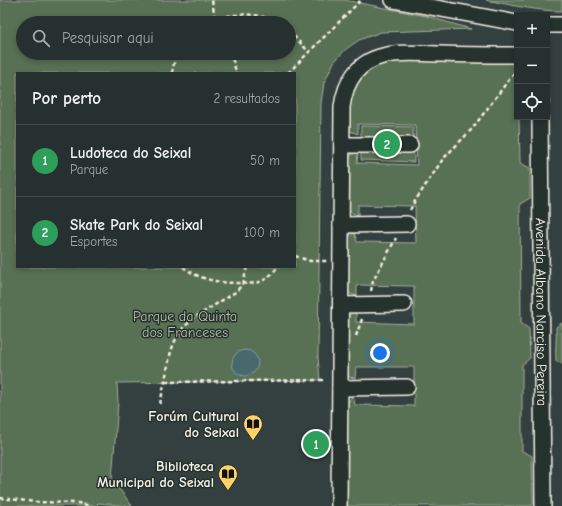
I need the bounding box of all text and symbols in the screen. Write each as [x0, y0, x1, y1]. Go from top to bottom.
map controls [514, 12, 550, 120]
button: + [514, 12, 550, 48]
search box [16, 16, 296, 60]
icon: search [30, 27, 52, 49]
text: Pesquisar aqui [62, 29, 154, 47]
button: − [514, 48, 550, 84]
button: locate [514, 84, 550, 120]
text: Por perto [32, 89, 101, 108]
text: 2 resultados [213, 91, 280, 106]
pin: 2 [374, 129, 400, 159]
text: Ludoteca do Seixal [70, 144, 191, 162]
text: 1 [42, 153, 48, 168]
text: 50 m [250, 153, 280, 168]
text: Parque [70, 162, 108, 177]
text: Skate Park do Seixal [70, 216, 203, 234]
street label: Avenida Albano Narciso Pereira [532, 218, 551, 406]
text: 2 [42, 225, 48, 240]
text: 100 m [244, 225, 280, 240]
text: Esportes [70, 234, 117, 249]
park label: Parque da Quinta dos Franceses [133, 308, 237, 341]
your location [370, 343, 390, 363]
place label: Forúm Cultural do Seixal [148, 408, 239, 441]
library icon: Forúm Cultural do Seixal [242, 413, 264, 441]
pin: 1 [303, 429, 329, 459]
place label: Biblioteca Municipal do Seixal [97, 458, 214, 491]
library icon: Biblioteca Municipal do Seixal [217, 463, 239, 491]

